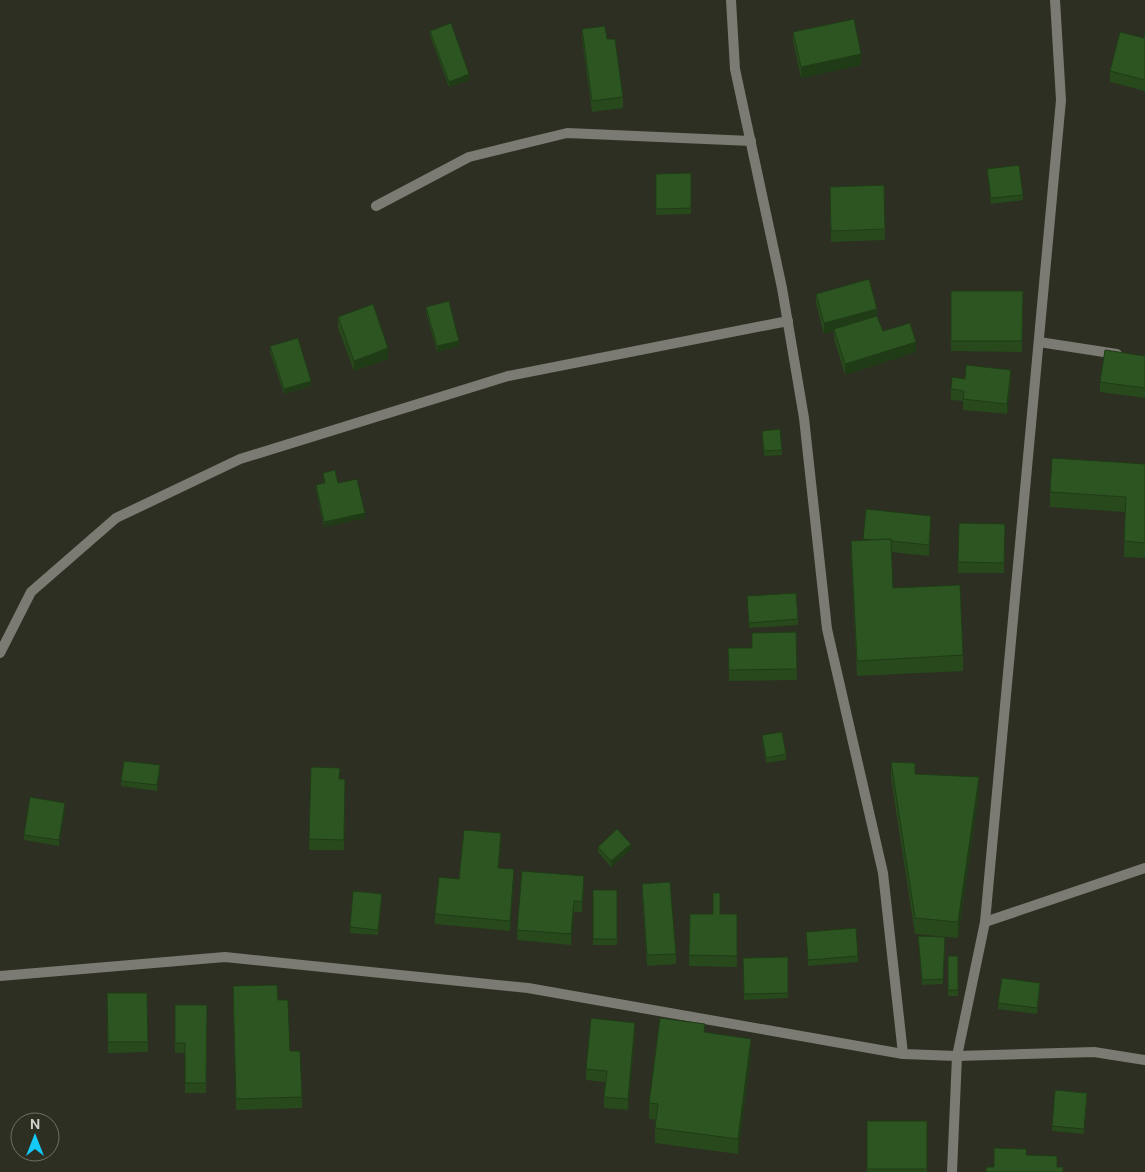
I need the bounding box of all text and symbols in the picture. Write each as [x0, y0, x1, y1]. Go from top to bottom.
north arrow [10, 1112, 60, 1162]
text: N [30, 1115, 40, 1133]

